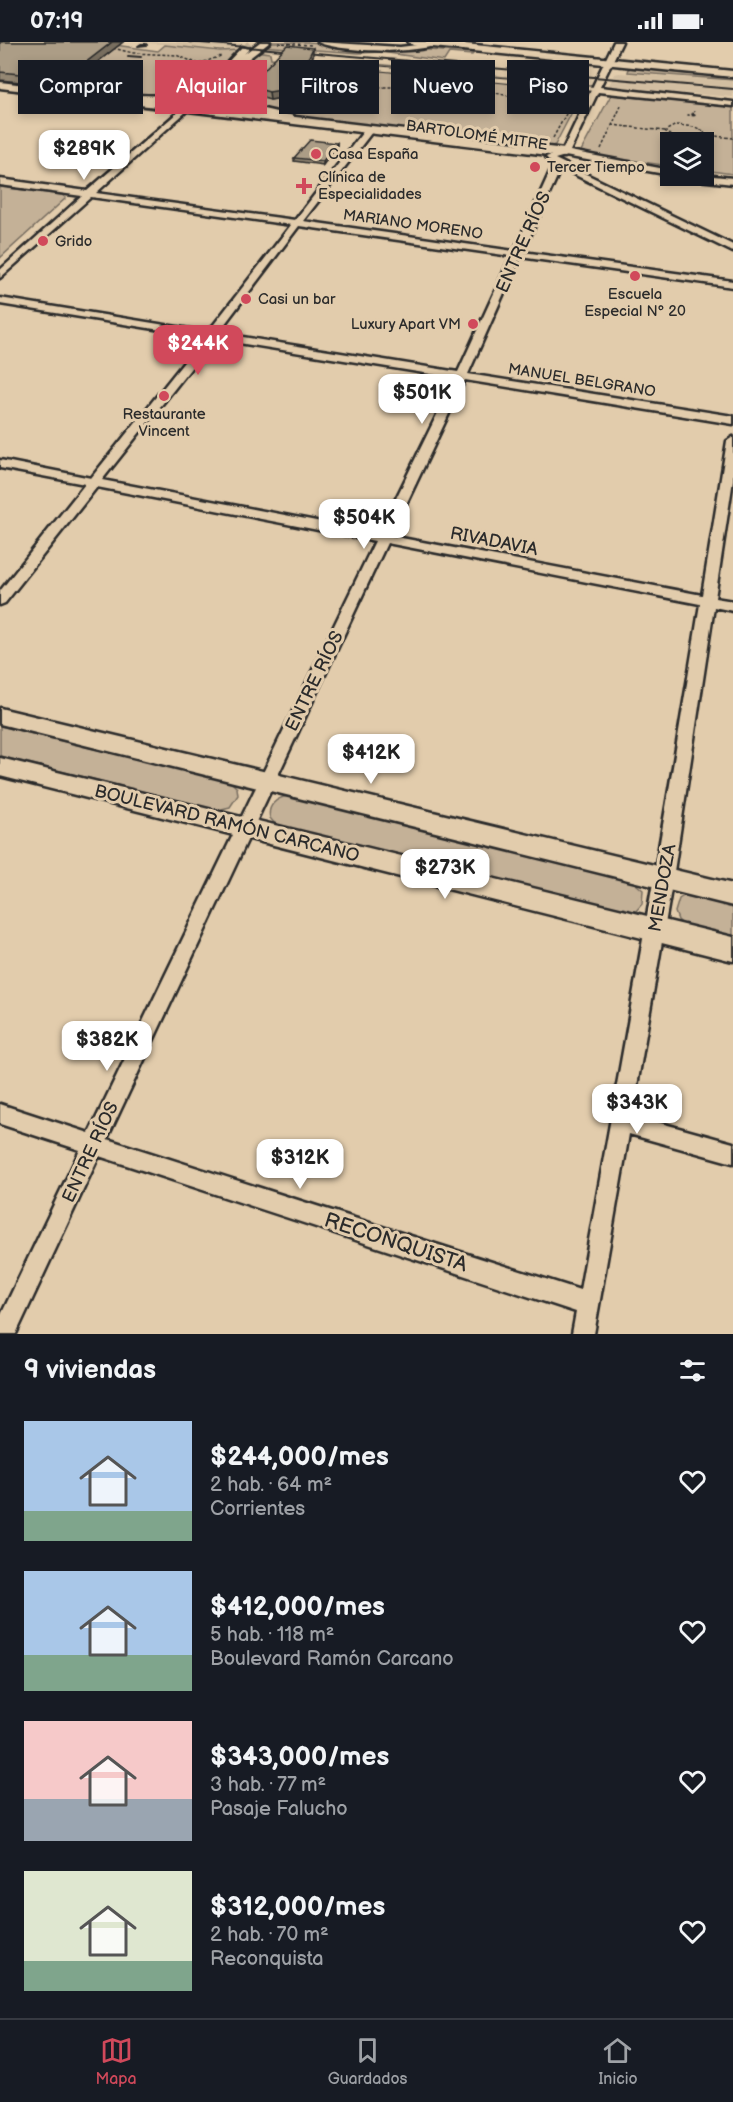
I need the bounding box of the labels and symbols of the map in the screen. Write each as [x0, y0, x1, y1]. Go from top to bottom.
street label: BARTOLOMÉ MITRE [405, 116, 549, 155]
pin: $289K [42, 130, 126, 181]
place label: Casa España [328, 145, 419, 164]
marker: Casa España [309, 147, 323, 161]
place label: Tercer Tiempo [547, 158, 645, 177]
marker: Tercer Tiempo [528, 160, 542, 174]
place label: Clínica de Especialidades [318, 168, 422, 204]
marker: Clínica de Especialidades [295, 177, 313, 195]
street label: ENTRE RÍOS [490, 187, 555, 296]
street label: MARIANO MORENO [342, 205, 484, 244]
place label: Grido [55, 232, 92, 251]
marker: Grido [36, 234, 50, 248]
marker: Escuela Especial Nº 20 [628, 269, 642, 283]
place label: Escuela Especial Nº 20 [584, 285, 686, 321]
place label: Casi un bar [258, 290, 336, 309]
marker: Casi un bar [239, 292, 253, 306]
place label: Luxury Apart VM [351, 315, 461, 334]
marker: Luxury Apart VM [466, 317, 480, 331]
pin: $244K [156, 325, 240, 376]
street label: MANUEL BELGRANO [507, 359, 657, 402]
pin: $501K [380, 374, 464, 425]
marker: Restaurante Vincent [157, 389, 171, 403]
place label: Restaurante Vincent [122, 405, 206, 441]
pin: $504K [322, 499, 406, 550]
street label: RIVADAVIA [448, 523, 539, 560]
street label: ENTRE RÍOS [279, 627, 348, 735]
pin: $412K [329, 734, 413, 785]
street label: BOULEVARD RAMÓN CARCANO [92, 778, 362, 867]
street label: MENDOZA [644, 842, 681, 934]
pin: $273K [403, 849, 487, 900]
pin: $382K [65, 1021, 149, 1072]
pin: $343K [595, 1084, 679, 1135]
street label: ENTRE RÍOS [56, 1098, 123, 1206]
pin: $312K [258, 1139, 342, 1190]
street label: RECONQUISTA [321, 1208, 471, 1277]

